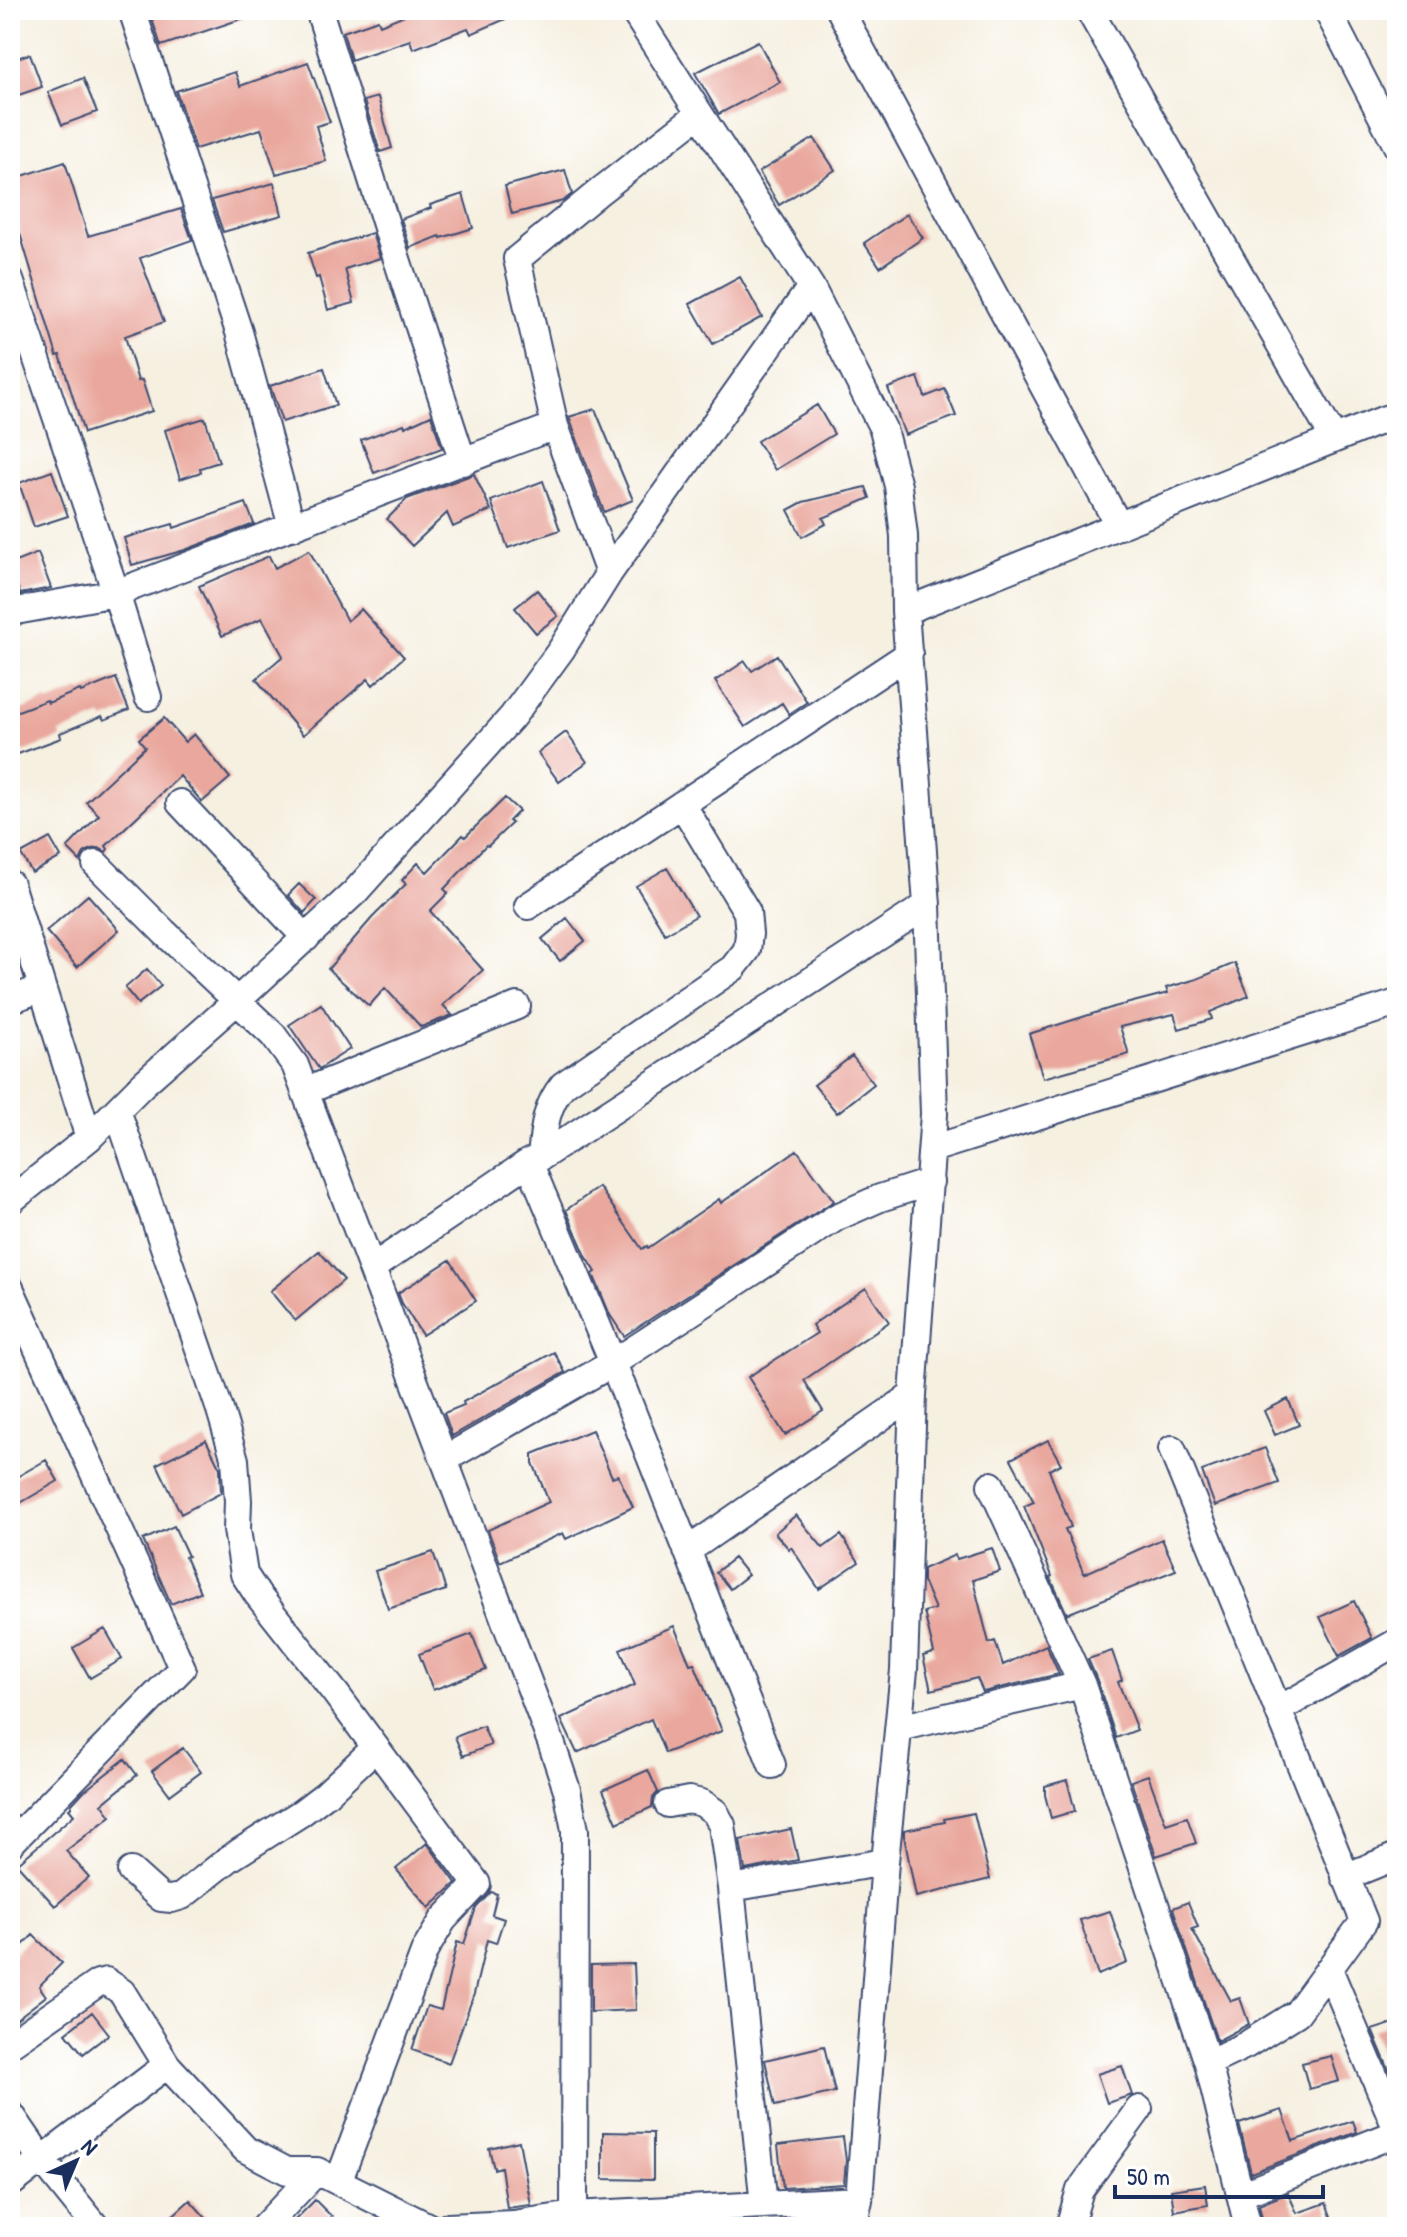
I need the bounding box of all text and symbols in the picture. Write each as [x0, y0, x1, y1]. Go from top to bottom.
north arrow [36, 2121, 116, 2201]
text: N [75, 2132, 105, 2162]
scale bar [1115, 2149, 1323, 2199]
text: 50 m [1127, 2160, 1170, 2192]

